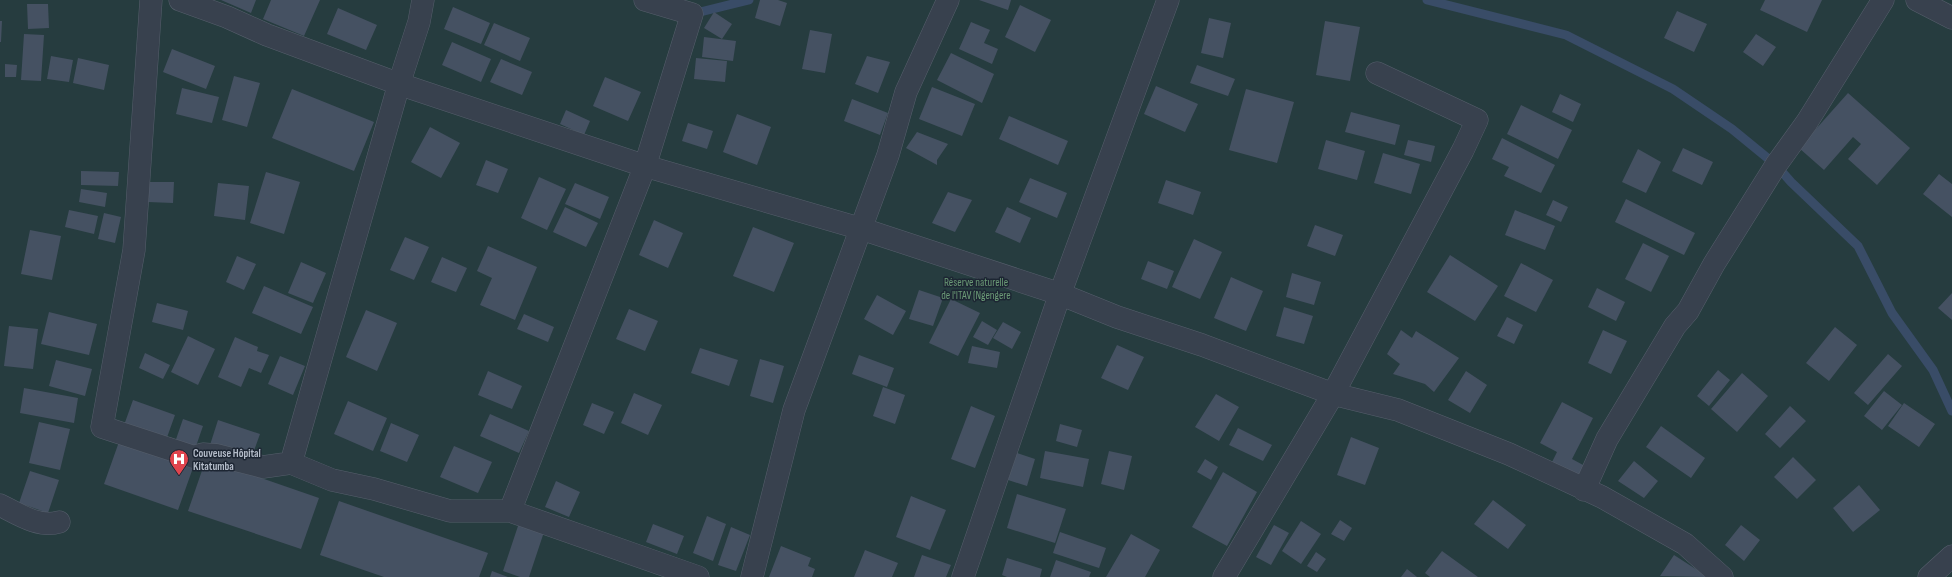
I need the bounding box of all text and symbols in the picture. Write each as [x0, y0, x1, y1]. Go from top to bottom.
park label: Réserve naturelle de l'ITAV (Ngengere [941, 276, 1011, 302]
place label: Couveuse Hôpital Kitatumba [193, 447, 261, 473]
hospital icon: Couveuse Hôpital Kitatumba [168, 448, 190, 476]

